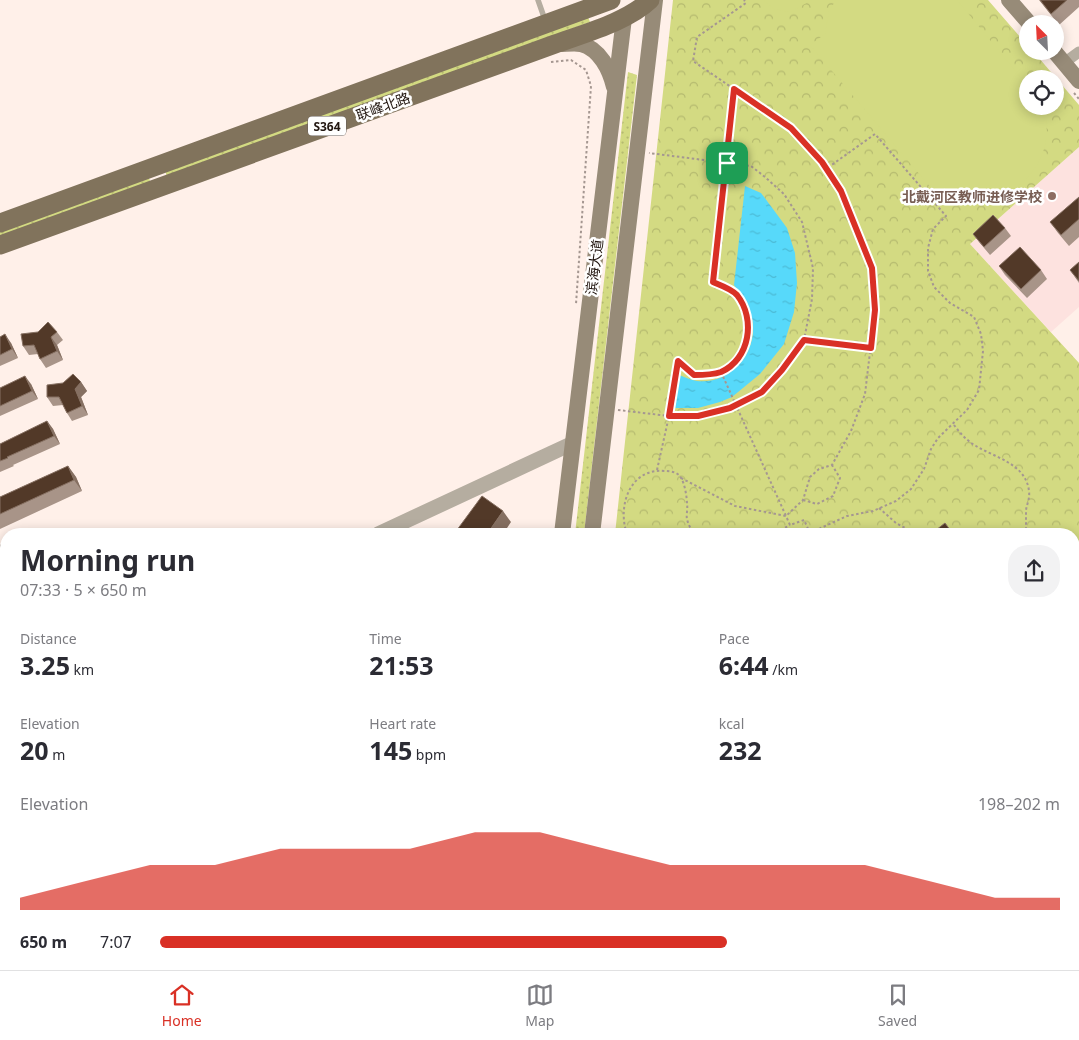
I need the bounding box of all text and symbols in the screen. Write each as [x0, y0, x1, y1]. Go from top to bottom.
north arrow [1019, 15, 1064, 60]
map controls [1019, 15, 1064, 115]
button: locate [1019, 70, 1064, 115]
street label: 联峰北路 [353, 87, 413, 125]
road number: S364 [308, 116, 346, 136]
pin [706, 142, 748, 184]
icon: arrive [713, 149, 741, 177]
place label: 北戴河区教师进修学校 [902, 187, 1042, 206]
marker: 北戴河区教师进修学校 [1046, 190, 1058, 202]
street label: 滨海大道 [581, 238, 607, 296]
text: Morning run [20, 541, 195, 579]
button: share [1008, 545, 1060, 597]
text: 07:33 · 5 × 650 m [20, 579, 147, 601]
text: Distance [20, 629, 77, 648]
text: Time [369, 629, 402, 648]
text: Pace [719, 629, 750, 648]
text: 3.25 [20, 648, 70, 682]
text: 21:53 [369, 648, 434, 682]
text: 6:44 [719, 648, 769, 682]
text: km [70, 660, 94, 679]
text: /km [769, 660, 798, 679]
text: Elevation [20, 714, 80, 733]
text: Heart rate [369, 714, 436, 733]
text: kcal [719, 714, 744, 733]
text: 20 [20, 733, 49, 767]
text: 145 [369, 733, 412, 767]
text: 232 [719, 733, 762, 767]
text: m [49, 745, 65, 764]
text: bpm [412, 745, 446, 764]
text: Elevation [20, 793, 88, 815]
text: 198–202 m [978, 793, 1060, 815]
text: 650 m [20, 931, 67, 953]
text: 7:07 [100, 931, 132, 953]
tab: Home [162, 981, 202, 1030]
tab: Map [525, 981, 554, 1030]
tab: Saved [878, 981, 917, 1030]

